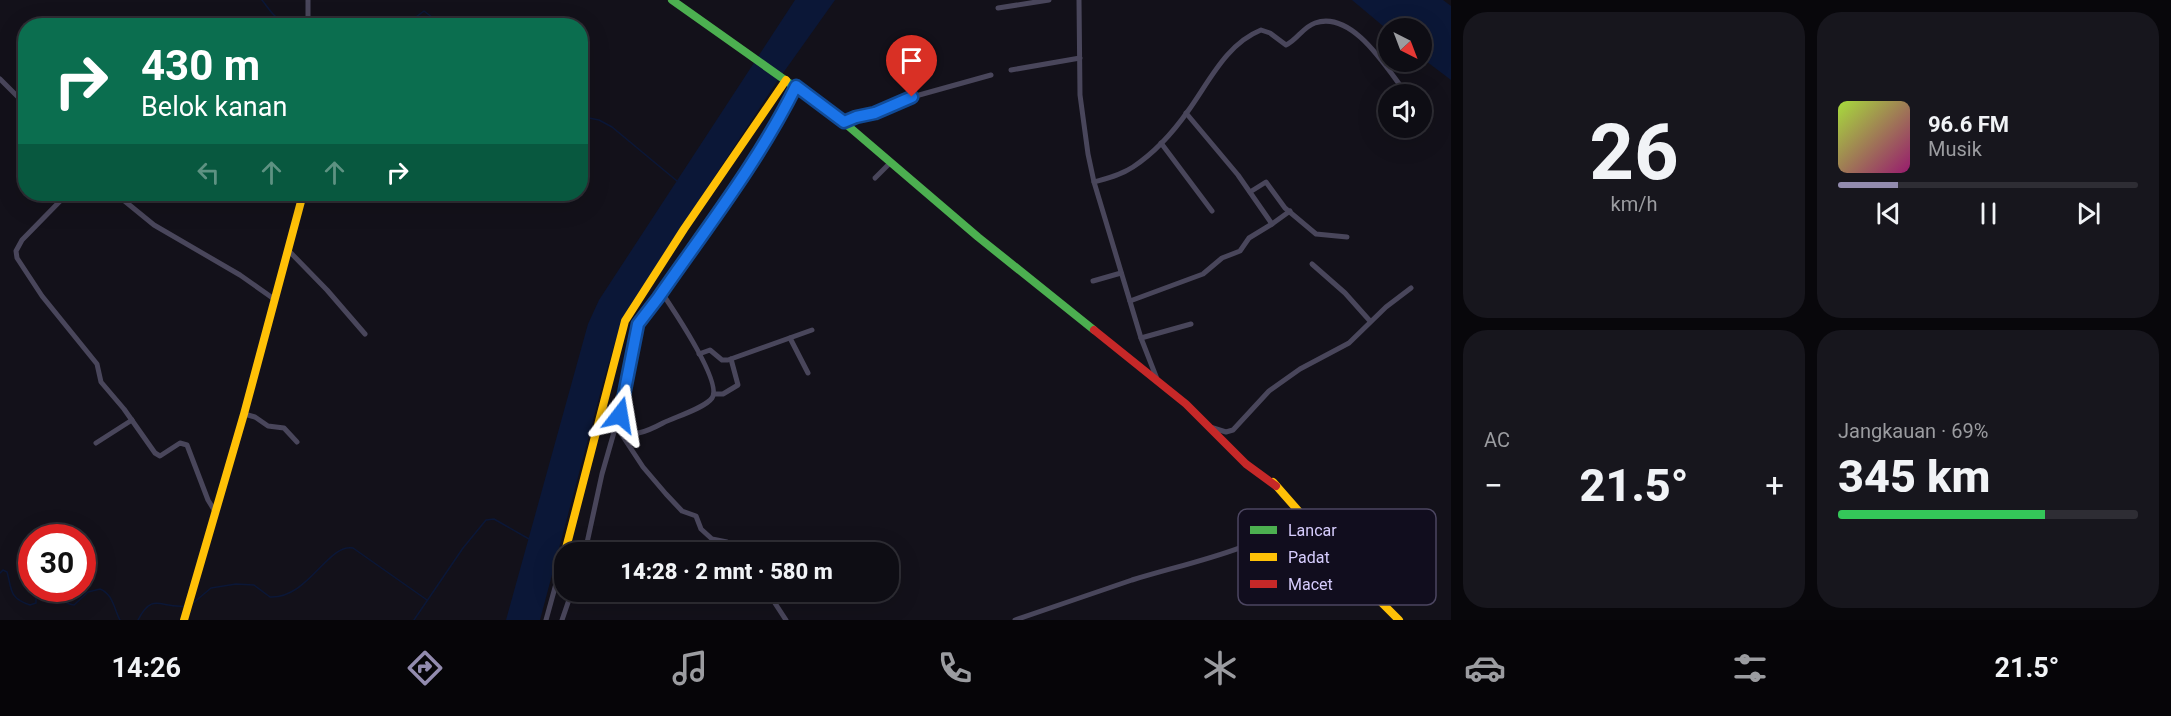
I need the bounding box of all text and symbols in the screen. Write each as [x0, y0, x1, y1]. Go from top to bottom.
north arrow [1378, 18, 1432, 72]
map controls [1378, 18, 1432, 138]
pin [886, 35, 937, 97]
text: 430 m [141, 41, 260, 90]
icon: right [42, 42, 120, 120]
icon: arrive [895, 44, 928, 77]
button: sound [1378, 84, 1432, 138]
text: Belok kanan [141, 91, 287, 123]
text: 26 [1589, 107, 1679, 198]
text: 96.6 FM [1928, 112, 2009, 137]
text: Musik [1928, 137, 1982, 161]
icon: left [192, 156, 225, 189]
icon: ahead [255, 156, 288, 189]
icon: ahead [318, 156, 351, 189]
icon: right [381, 156, 414, 189]
text: km/h [1611, 192, 1657, 216]
icon: previous [1872, 197, 1905, 230]
icon: pause [1972, 197, 2005, 230]
icon: next [2072, 197, 2105, 230]
position arrow [588, 383, 652, 447]
text: Jangkauan · 69% [1838, 419, 1988, 443]
text: AC [1484, 428, 1510, 452]
text: 345 km [1838, 450, 1990, 503]
text: 21.5° [1580, 459, 1689, 512]
text: − [1484, 466, 1503, 505]
text: + [1765, 466, 1784, 505]
legend [1238, 509, 1436, 605]
text: Lancar [1288, 521, 1337, 540]
speed limit sign: 30 [18, 524, 96, 602]
text: Padat [1288, 548, 1330, 567]
text: 14:28 · 2 mnt · 580 m [620, 559, 833, 584]
text: Macet [1288, 575, 1333, 594]
icon: directions [404, 647, 446, 689]
icon: music [669, 647, 711, 689]
icon: phone [934, 647, 976, 689]
icon: climate [1199, 647, 1241, 689]
icon: car [1464, 647, 1506, 689]
icon: filters [1729, 647, 1771, 689]
text: 14:26 [112, 652, 181, 684]
text: 21.5° [1995, 652, 2059, 684]

